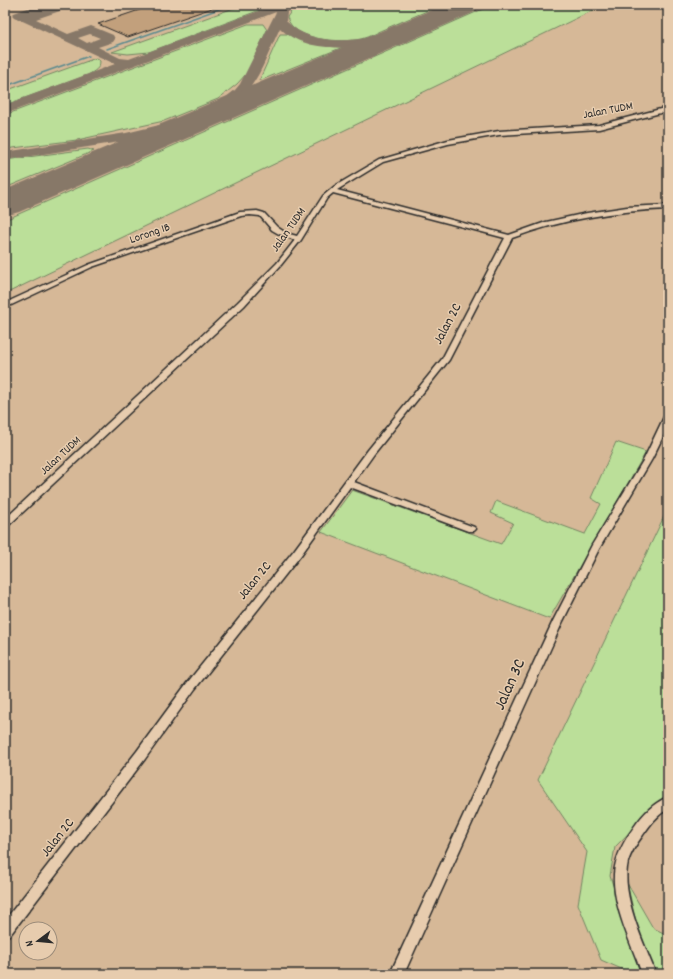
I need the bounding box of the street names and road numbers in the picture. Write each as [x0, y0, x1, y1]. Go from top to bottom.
street label: Jalan TUDM [582, 98, 634, 124]
street label: Jalan TUDM [268, 204, 310, 256]
street label: Lorong 1B [127, 219, 173, 249]
street label: Jalan 2C [429, 300, 467, 348]
street label: Jalan TUDM [37, 433, 85, 479]
street label: Jalan 2C [233, 557, 277, 604]
street label: Jalan 3C [489, 656, 533, 714]
street label: Jalan 2C [36, 814, 80, 862]

